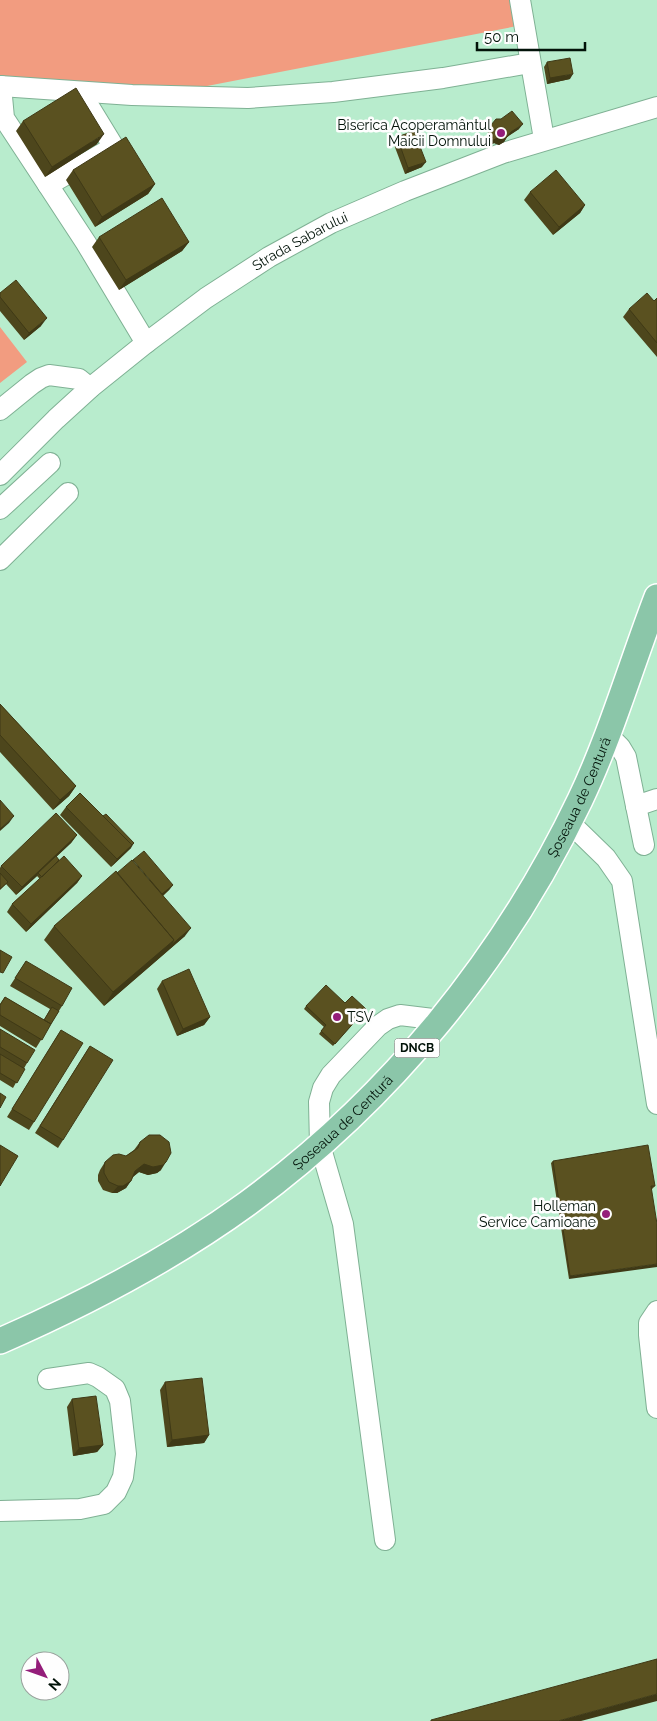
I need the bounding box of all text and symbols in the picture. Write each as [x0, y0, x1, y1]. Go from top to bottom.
scale bar [477, 20, 584, 52]
text: 50 m [484, 28, 519, 46]
place label: Biserica Acoperamântul Maicii Domnului [337, 117, 491, 149]
marker: Biserica Acoperamântul Maicii Domnului [495, 127, 507, 139]
street label: Strada Sabarului [249, 209, 350, 274]
street label: Șoseaua de Centură [544, 735, 614, 860]
place label: TSV [347, 1009, 374, 1025]
marker: TSV [331, 1011, 343, 1023]
road number: DNCB [394, 1038, 440, 1058]
street label: Șoseaua de Centură [290, 1072, 396, 1173]
place label: Holleman Service Camioane [479, 1198, 596, 1230]
marker: Holleman Service Camioane [600, 1208, 612, 1220]
north arrow [20, 1651, 70, 1701]
text: N [45, 1675, 64, 1694]

